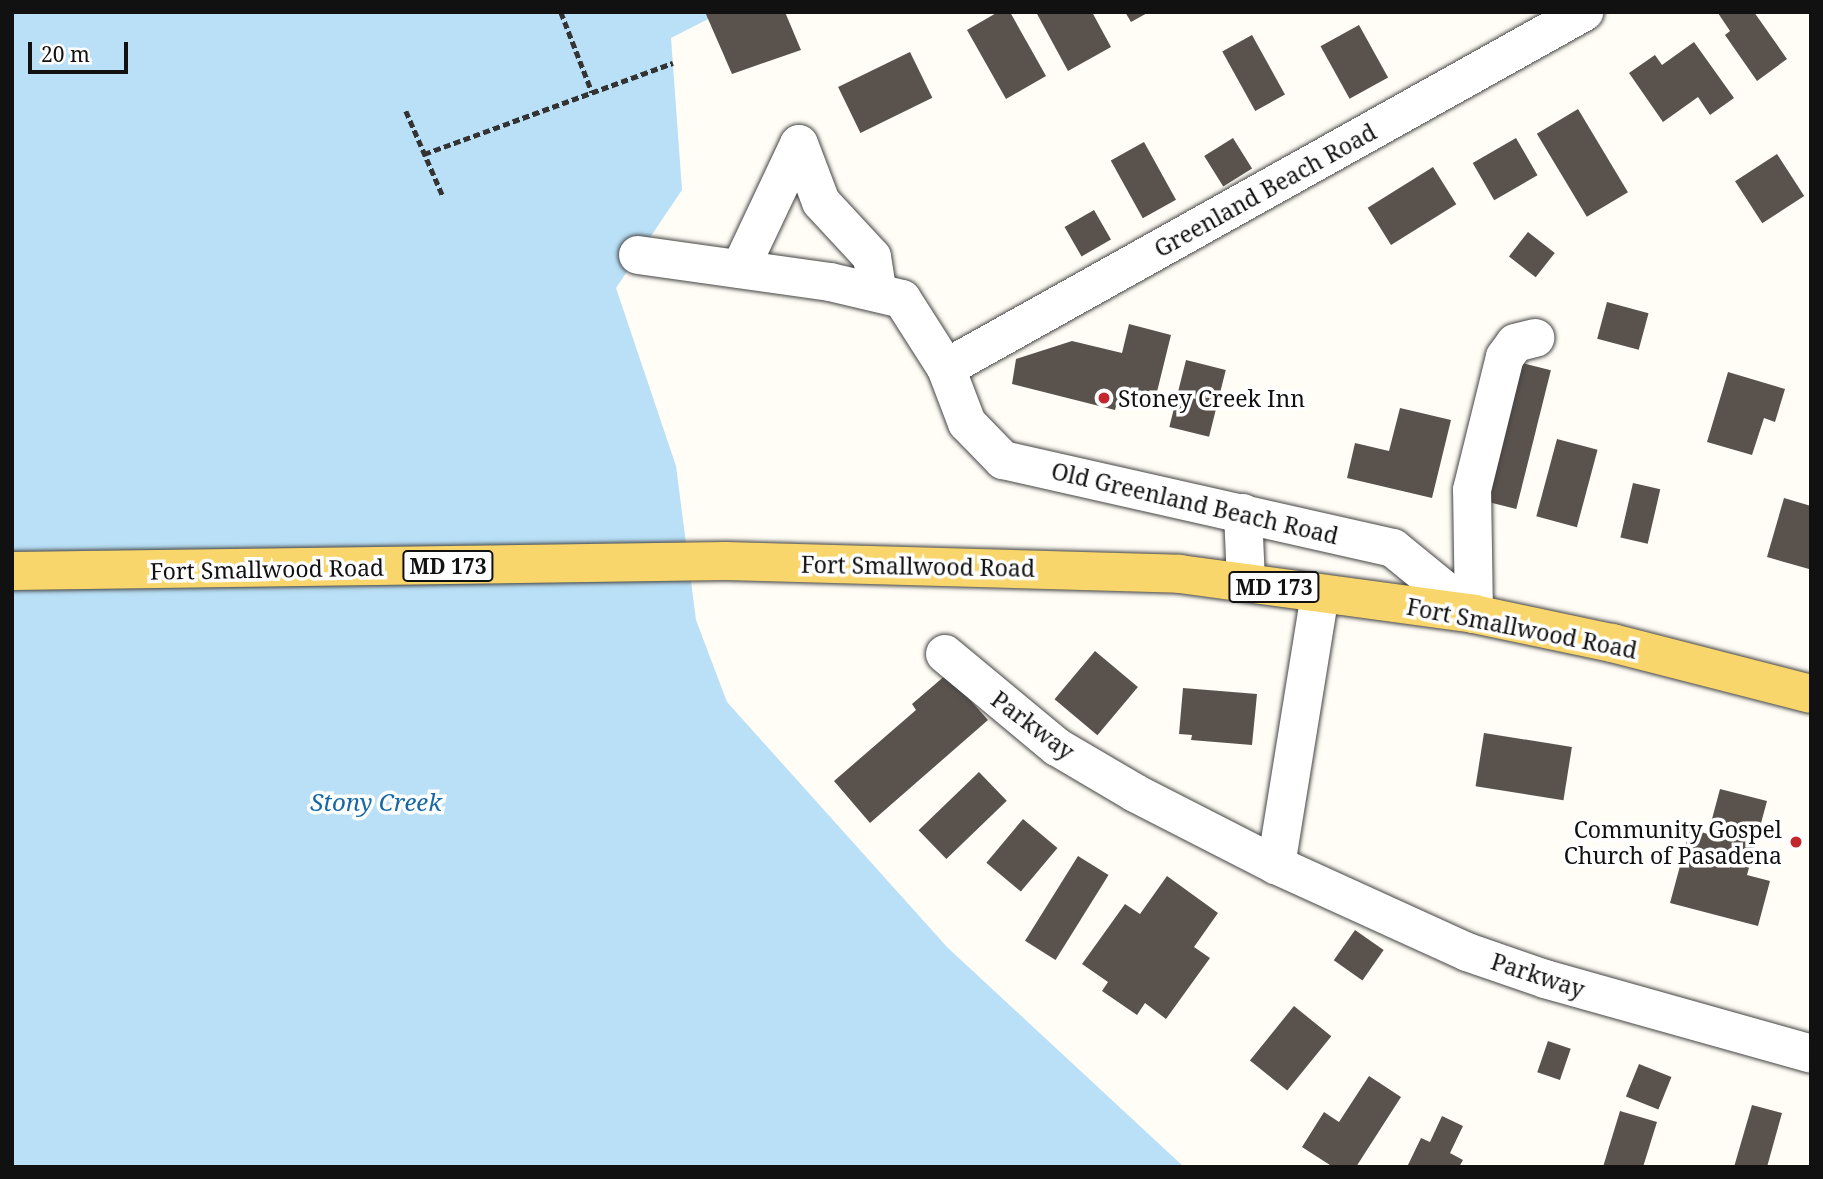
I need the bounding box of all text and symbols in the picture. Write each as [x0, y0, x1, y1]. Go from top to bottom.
scale bar [32, 28, 131, 72]
text: 20 m [41, 40, 90, 68]
street label: Greenland Beach Road [1149, 117, 1381, 263]
place label: Stoney Creek Inn [1118, 384, 1305, 412]
marker: Stoney Creek Inn [1096, 390, 1112, 406]
street label: Old Greenland Beach Road [1049, 457, 1341, 549]
road number: MD 173 [401, 548, 495, 584]
street label: Fort Smallwood Road [801, 550, 1035, 582]
street label: Fort Smallwood Road [150, 553, 384, 585]
road number: MD 173 [1227, 570, 1321, 604]
street label: Fort Smallwood Road [1404, 592, 1640, 664]
street label: Parkway [986, 685, 1080, 765]
water label: Stony Creek [310, 788, 442, 816]
place label: Community Gospel Church of Pasadena [1564, 815, 1782, 869]
marker: Community Gospel Church of Pasadena [1788, 834, 1804, 850]
street label: Parkway [1488, 947, 1588, 1003]

